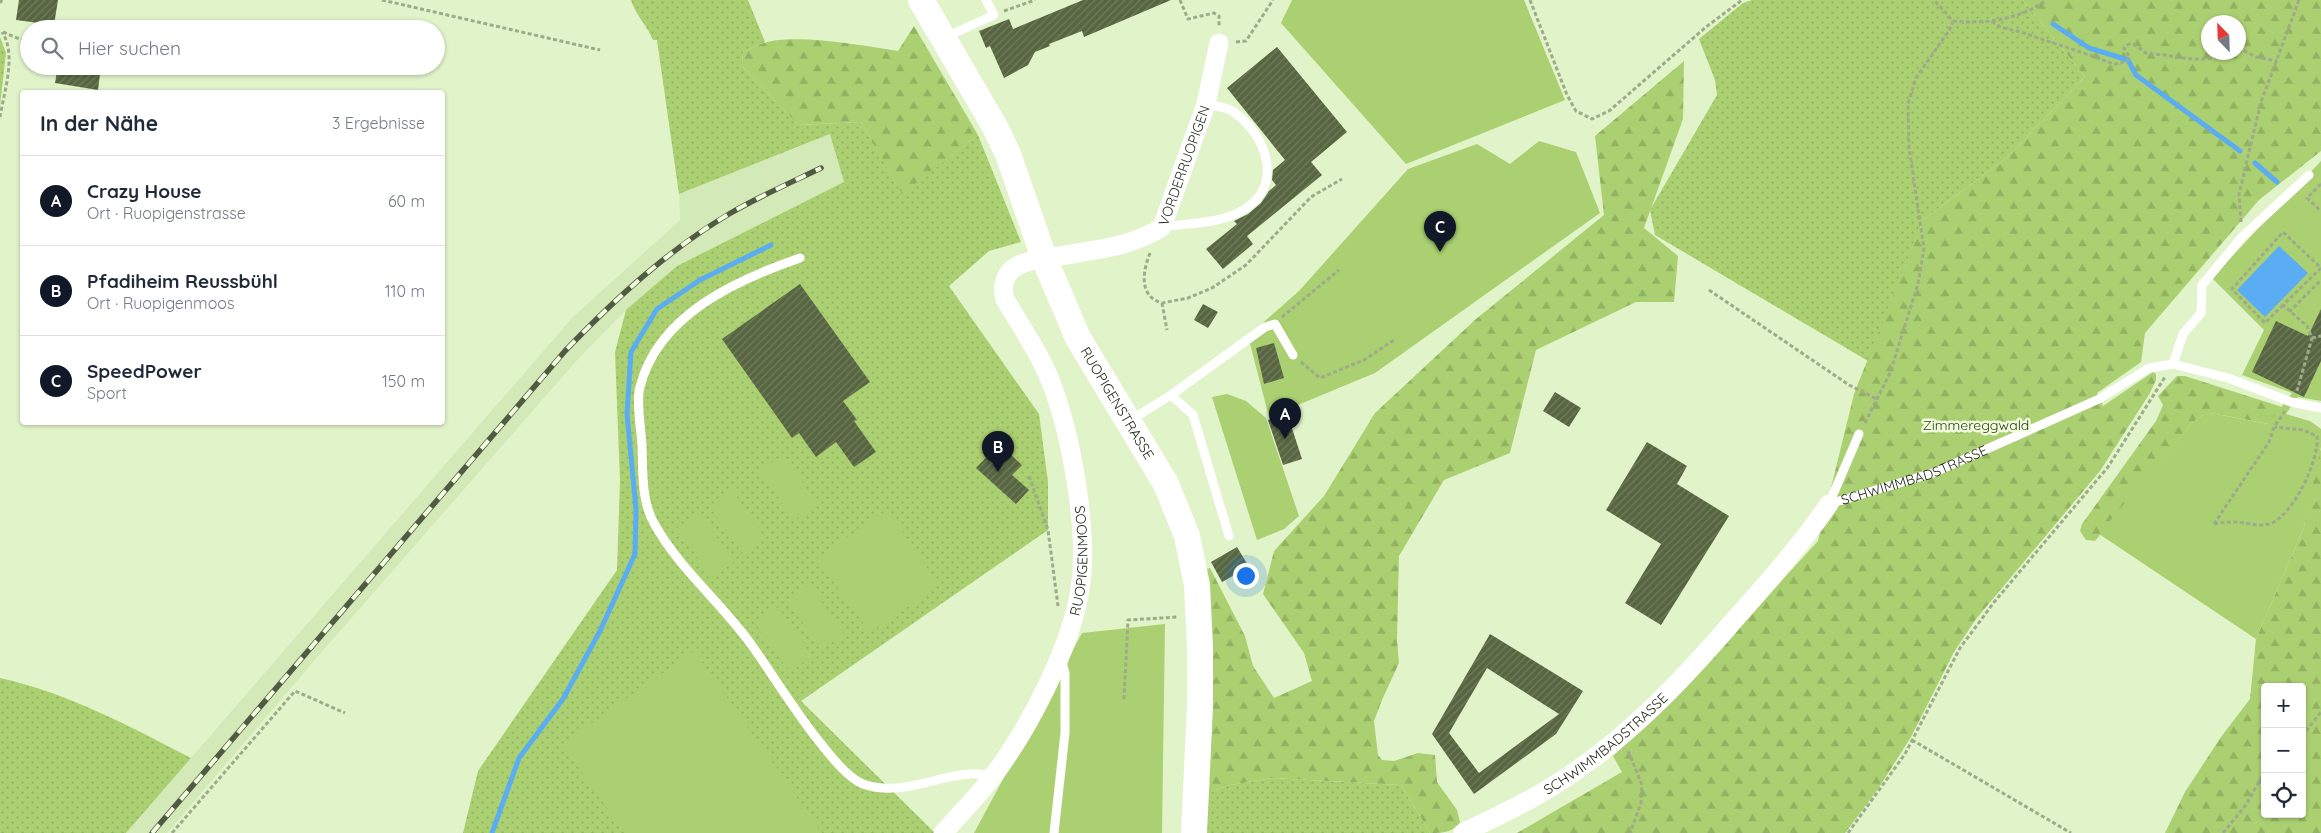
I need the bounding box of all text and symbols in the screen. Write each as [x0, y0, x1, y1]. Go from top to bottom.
north arrow [2201, 15, 2246, 60]
search box [20, 20, 445, 75]
icon: search [38, 34, 66, 62]
text: Hier suchen [78, 36, 181, 60]
street label: VORDERRUOPIGEN [1154, 103, 1214, 228]
text: In der Nähe [40, 110, 158, 136]
text: 3 Ergebnisse [332, 113, 425, 133]
text: Crazy House [87, 179, 202, 203]
text: A [51, 191, 61, 211]
text: 60 m [388, 191, 425, 211]
text: Ort · Ruopigenstrasse [87, 203, 246, 223]
pin: C [1424, 211, 1456, 252]
text: Pfadiheim Reussbühl [87, 269, 278, 293]
text: B [51, 281, 61, 301]
text: 110 m [385, 281, 425, 301]
text: Ort · Ruopigenmoos [87, 293, 235, 313]
street label: RUOPIGENSTRASSE [1076, 344, 1158, 463]
text: SpeedPower [87, 359, 202, 383]
text: C [51, 371, 61, 391]
text: 150 m [382, 371, 425, 391]
text: Sport [87, 383, 127, 403]
pin: A [1269, 398, 1301, 439]
park label: Zimmereggwald [1923, 416, 2029, 434]
pin: B [982, 431, 1014, 472]
street label: SCHWIMMBADSTRASSE [1839, 441, 1990, 509]
street label: RUOPIGENMOOS [1066, 505, 1091, 618]
your location [1233, 563, 1259, 589]
map controls [2261, 683, 2306, 818]
button: + [2261, 683, 2306, 728]
street label: SCHWIMMBADSTRASSE [1540, 689, 1671, 799]
button: − [2261, 728, 2306, 773]
button: locate [2261, 773, 2306, 818]

